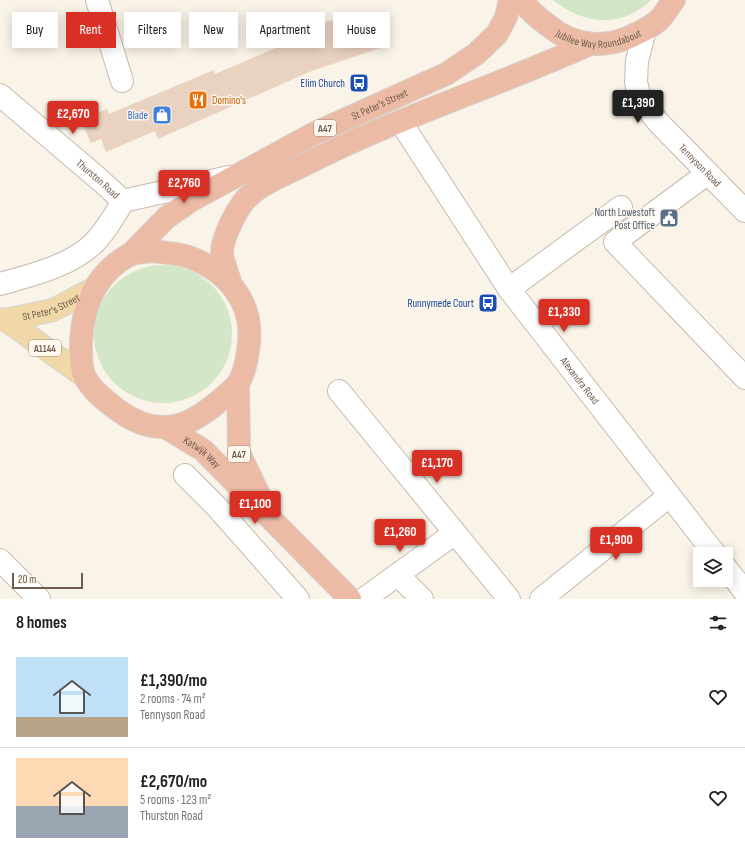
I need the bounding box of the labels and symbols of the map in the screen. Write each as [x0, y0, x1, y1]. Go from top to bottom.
street label: Jubilee Way Roundabout [555, 22, 643, 36]
text: Jubilee Way Roundabout [552, 26, 644, 51]
bus stop icon: Elim Church [348, 72, 370, 94]
place label: Elim Church [301, 77, 345, 90]
street label: St Peter's Street [349, 86, 410, 123]
restaurant icon: Domino's [187, 89, 209, 111]
pin: £1,390 [605, 90, 671, 124]
place label: Domino's [212, 94, 246, 107]
pin: £2,670 [40, 101, 106, 135]
shop icon: Blade [151, 104, 173, 126]
place label: Blade [128, 109, 148, 122]
road number: A47 [314, 120, 336, 136]
street label: Tennyson Road [676, 141, 724, 190]
street label: Thurston Road [73, 157, 122, 202]
pin: £2,760 [151, 170, 217, 204]
place label: North Lowestoft Post Office [594, 206, 656, 232]
public building icon: North Lowestoft Post Office [658, 207, 680, 229]
street label: St Peter's Street [21, 291, 83, 323]
bus stop icon: Runnymede Court [477, 292, 499, 314]
place label: Runnymede Court [407, 297, 475, 310]
pin: £1,330 [531, 299, 597, 333]
road number: A1144 [29, 340, 61, 356]
street label: Alexandra Road [557, 354, 602, 407]
street label: Katwijk Way [181, 434, 224, 472]
road number: A47 [228, 446, 250, 462]
pin: £1,170 [404, 450, 470, 484]
pin: £1,100 [222, 491, 288, 525]
pin: £1,260 [367, 519, 433, 553]
pin: £1,900 [583, 527, 649, 561]
scale bar [12, 571, 83, 590]

